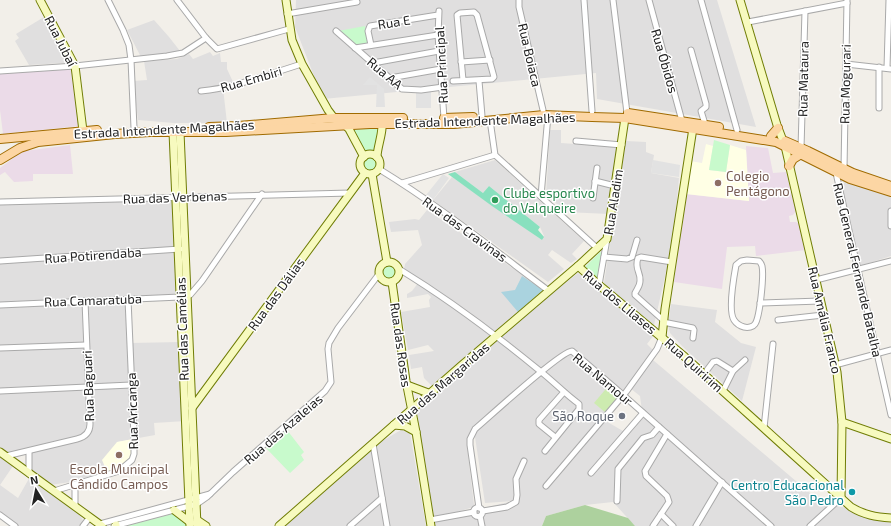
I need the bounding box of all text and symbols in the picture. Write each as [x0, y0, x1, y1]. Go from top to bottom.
street label: Rua E [377, 12, 411, 32]
street label: Rua Jubaí [41, 13, 81, 70]
street label: Rua Boiaca [515, 22, 545, 88]
street label: Rua Principal [431, 26, 451, 104]
street label: Rua Óbidos [648, 27, 683, 95]
street label: Rua Mataura [794, 41, 812, 117]
street label: Rua Mogurari [836, 44, 854, 124]
street label: Rua AA [364, 54, 406, 92]
street label: Rua Embiri [218, 63, 284, 95]
street label: Estrada Intendente Magalhães [394, 109, 576, 131]
street label: Estrada Intendente Magalhães [73, 116, 255, 142]
street label: Rua Aladim [600, 168, 626, 236]
place label: Colegio Pentágono [726, 168, 790, 199]
marker: Colegio Pentágono [713, 178, 723, 188]
street label: Rua General Fernande Batalha [830, 181, 886, 359]
place label: Clube esportivo do Valqueire [503, 185, 595, 216]
street label: Rua das Verbenas [122, 187, 228, 207]
street label: Rua das Cravinas [420, 193, 510, 265]
marker: Clube esportivo do Valqueire [490, 195, 500, 205]
street label: Rua Potirendaba [44, 244, 142, 266]
street label: Rua das Dálias [244, 254, 308, 334]
street label: Rua Amália Franco [805, 265, 845, 375]
street label: Rua dos Lilases [580, 267, 660, 337]
street label: Rua das Camélias [172, 277, 192, 381]
street label: Rua Camaratuba [44, 290, 142, 310]
street label: Rua das Rosas [387, 302, 415, 388]
street label: Rua Quiririm [661, 335, 727, 395]
street label: Rua das Margaridas [394, 339, 492, 427]
street label: Rua Namour [570, 349, 636, 409]
street label: Rua Baguari [79, 350, 97, 422]
street label: Rua Aricanga [123, 372, 141, 450]
street label: Rua das Azaleias [240, 391, 326, 467]
place label: São Roque [552, 408, 614, 424]
marker: São Roque [617, 411, 627, 421]
marker: Escola Municipal Cândido Campos [114, 450, 124, 460]
place label: Escola Municipal Cândido Campos [69, 461, 169, 492]
north arrow [16, 470, 56, 510]
text: N [29, 473, 39, 487]
place label: Centro Educacional São Pedro [731, 477, 844, 508]
marker: Centro Educacional São Pedro [847, 487, 857, 497]

